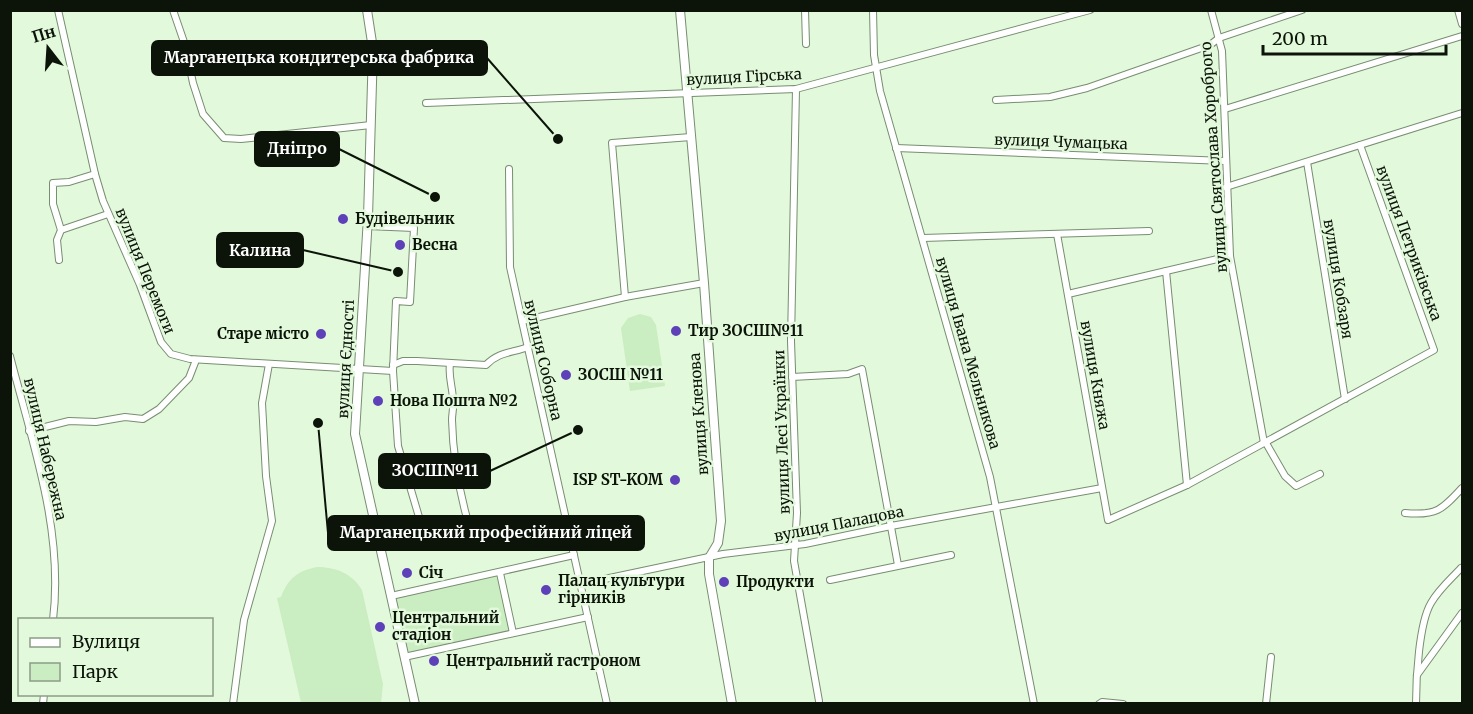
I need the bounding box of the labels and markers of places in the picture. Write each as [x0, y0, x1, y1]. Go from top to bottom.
callout: Марганецька кондитерська фабрика [152, 41, 487, 75]
callout: Дніпро [255, 132, 339, 166]
place label: Будівельник [355, 209, 455, 228]
marker: Будівельник [336, 212, 350, 226]
callout: Калина [217, 233, 303, 267]
place label: Весна [412, 235, 458, 254]
marker: Весна [393, 238, 407, 252]
place label: Тир ЗОСШ№11 [688, 321, 804, 340]
place label: Старе місто [217, 324, 309, 343]
marker: Тир ЗОСШ№11 [669, 324, 683, 338]
marker: Старе місто [314, 327, 328, 341]
place label: ЗОСШ №11 [578, 365, 663, 384]
marker: ЗОСШ №11 [559, 368, 573, 382]
place label: Нова Пошта №2 [390, 391, 518, 410]
marker: Нова Пошта №2 [371, 394, 385, 408]
callout: ЗОСШ№11 [379, 454, 490, 488]
place label: ISP ST-KOM [573, 470, 664, 489]
marker: ISP ST-KOM [668, 473, 682, 487]
callout: Марганецький професійний ліцей [328, 516, 644, 550]
place label: Січ [419, 563, 443, 582]
marker: Січ [400, 566, 414, 580]
place label: Палац культури гірників [558, 571, 685, 607]
place label: Продукти [736, 572, 815, 591]
marker: Продукти [717, 575, 731, 589]
marker: Палац культури гірників [539, 583, 553, 597]
place label: Центральний стадіон [392, 608, 500, 644]
marker: Центральний стадіон [373, 620, 387, 634]
place label: Центральний гастроном [446, 651, 641, 670]
marker: Центральний гастроном [427, 654, 441, 668]

